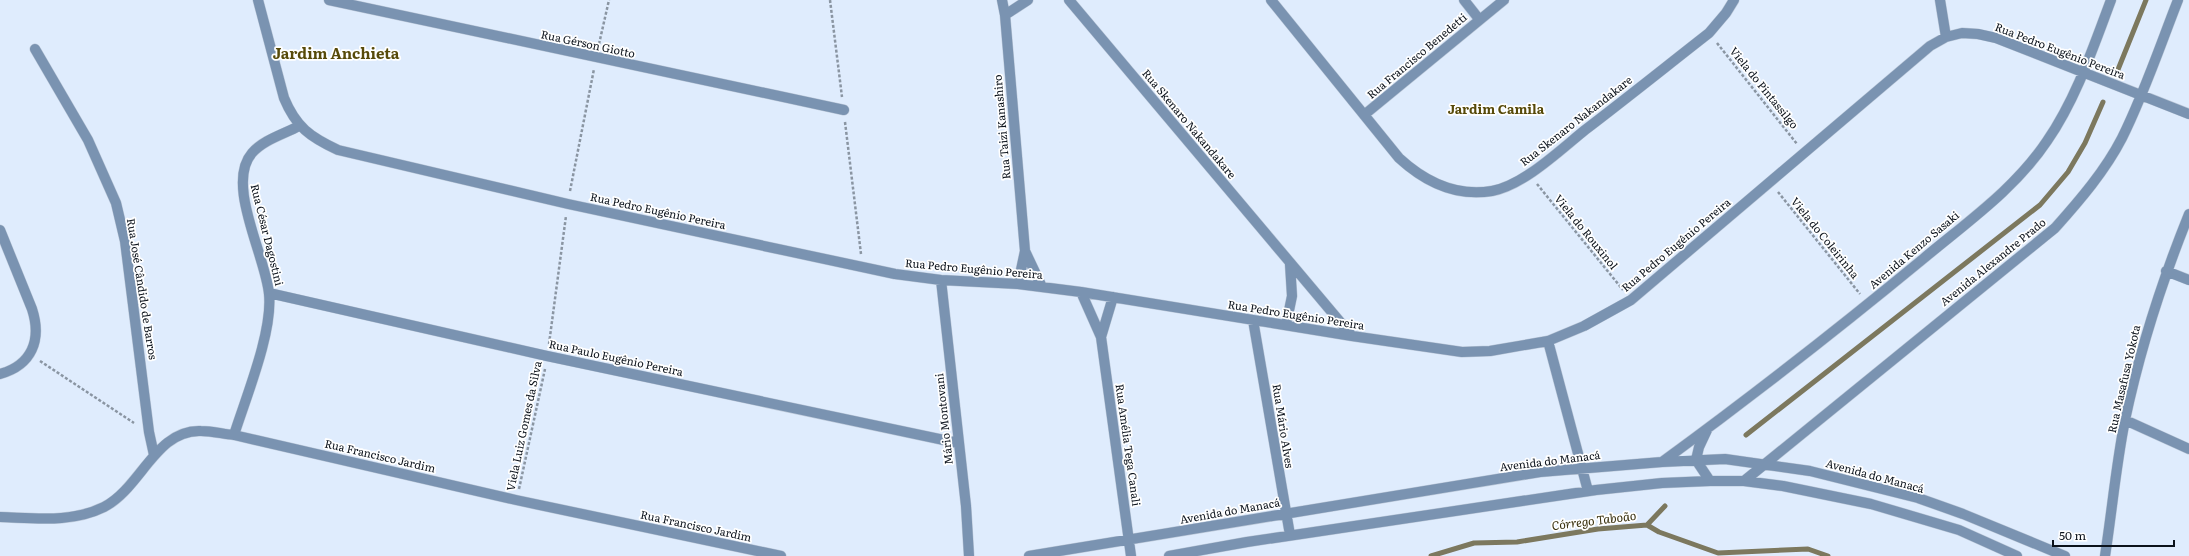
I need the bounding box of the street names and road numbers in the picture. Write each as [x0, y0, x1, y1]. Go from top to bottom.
street label: Rua Francisco Benedetti [1363, 8, 1470, 102]
street label: Rua Pedro Eugênio Pereira [1993, 18, 2128, 82]
street label: Rua Gérson Giotto [540, 25, 637, 61]
street label: Viela do Pintassilgo [1727, 43, 1803, 132]
street label: Rua Skenaro Nakandakare [1139, 65, 1241, 182]
street label: Rua Skenaro Nakandakare [1516, 71, 1635, 169]
street label: Rua Taizi Kanashiro [988, 74, 1014, 180]
street label: Rua César Dagostini [248, 182, 288, 288]
street label: Rua Pedro Eugênio Pereira [589, 188, 727, 232]
street label: Viela do Rouxinol [1551, 190, 1622, 273]
street label: Viela do Coleirinha [1788, 193, 1864, 282]
street label: Rua Pedro Eugênio Pereira [1617, 194, 1733, 295]
street label: Avenida Kenzo Sasaki [1865, 206, 1962, 292]
street label: Avenida Alexandre Prado [1936, 214, 2049, 309]
street label: Rua José Cândido de Barros [124, 217, 162, 361]
street label: Rua Pedro Eugênio Pereira [905, 254, 1044, 282]
street label: Rua Pedro Eugênio Pereira [1227, 295, 1366, 333]
street label: Rua Masafusa Yokota [2103, 323, 2143, 435]
street label: Rua Paulo Eugênio Pereira [548, 335, 685, 379]
street label: Viela Luiz Gomes da Silva [501, 359, 545, 492]
street label: Mário Montovani [930, 372, 956, 466]
street label: Rua Amélia Tega Canali [1112, 383, 1146, 507]
street label: Rua Mário Alves [1269, 383, 1299, 469]
street label: Rua Francisco Jardim [323, 434, 438, 476]
street label: Avenida do Manacá [1499, 446, 1601, 474]
street label: Avenida do Manacá [1824, 454, 1926, 496]
street label: Avenida do Manacá [1179, 493, 1281, 527]
street label: Rua Francisco Jardim [639, 505, 754, 545]

